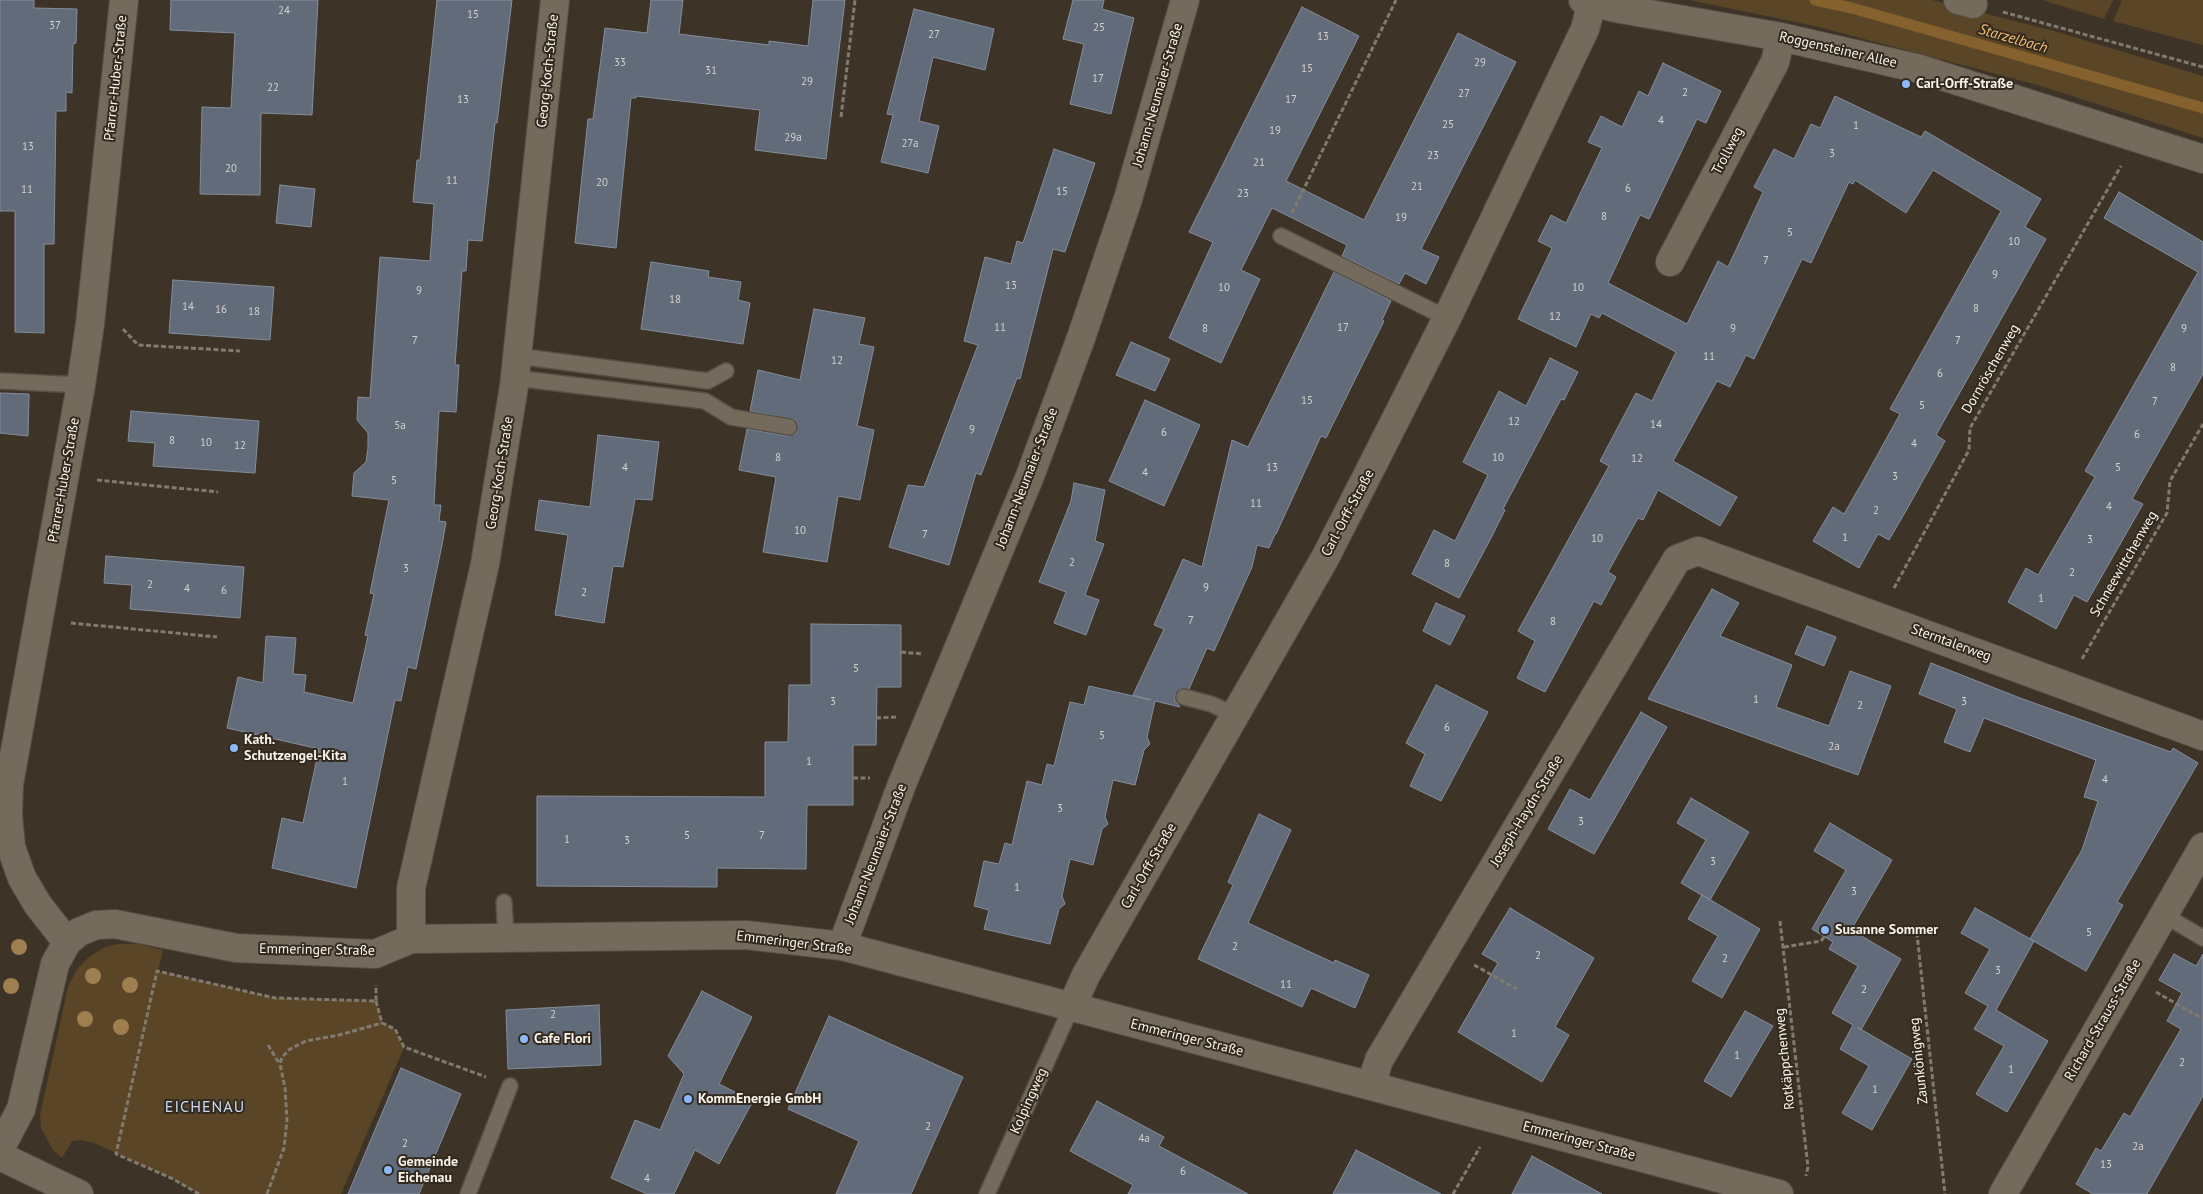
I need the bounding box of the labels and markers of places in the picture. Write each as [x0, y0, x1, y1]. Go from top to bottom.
place label: Carl-Orff-Straße [1916, 76, 2013, 92]
marker: Carl-Orff-Straße [1900, 78, 1912, 90]
place label: Kath. Schutzengel-Kita [244, 732, 347, 764]
marker: Kath. Schutzengel-Kita [228, 742, 240, 754]
place label: Susanne Sommer [1835, 922, 1938, 938]
marker: Susanne Sommer [1819, 924, 1831, 936]
place label: Cafe Flori [534, 1031, 591, 1047]
marker: Cafe Flori [518, 1033, 530, 1045]
place label: KommEnergie GmbH [698, 1091, 821, 1107]
marker: KommEnergie GmbH [682, 1093, 694, 1105]
place label: Gemeinde Eichenau [398, 1154, 458, 1186]
marker: Gemeinde Eichenau [382, 1164, 394, 1176]

